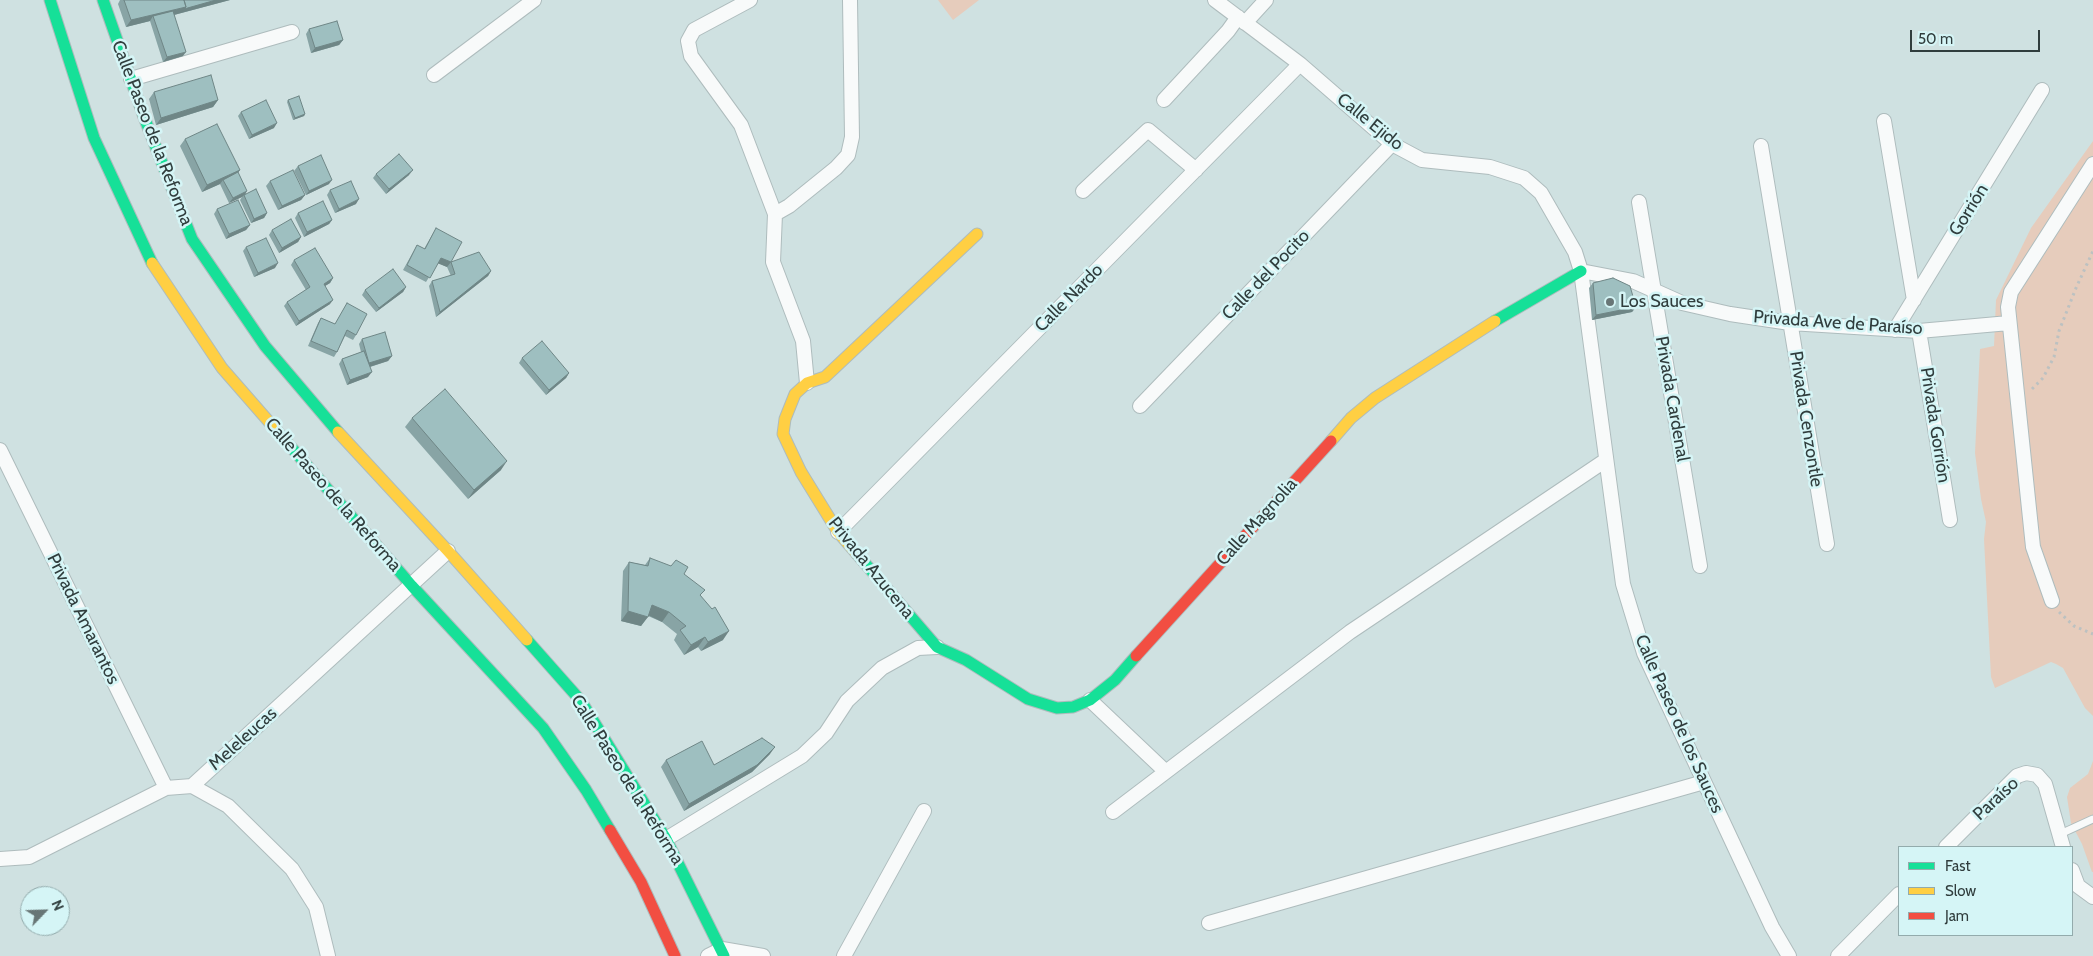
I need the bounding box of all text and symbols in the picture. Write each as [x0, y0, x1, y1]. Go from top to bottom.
scale bar [1913, 20, 2043, 52]
text: 50 m [1918, 30, 1953, 48]
street label: Calle Paseo de la Reforma [107, 37, 197, 229]
street label: Calle Ejido [1332, 89, 1408, 155]
street label: Gorrión [1945, 180, 1993, 240]
street label: Calle del Pocito [1218, 226, 1314, 324]
street label: Calle Nardo [1030, 259, 1108, 337]
place label: Los Sauces [1620, 291, 1704, 313]
marker: Los Sauces [1604, 296, 1616, 308]
street label: Privada Ave de Paraíso [1753, 306, 1923, 340]
street label: Privada Cardenal [1650, 335, 1694, 463]
street label: Privada Cenzontle [1785, 349, 1827, 489]
street label: Privada Gorrión [1915, 366, 1955, 484]
street label: Calle Paseo de la Reforma [260, 414, 406, 576]
street label: Calle Magnolia [1212, 474, 1302, 570]
street label: Privada Azucena [823, 513, 919, 623]
street label: Privada Amarantos [42, 550, 124, 688]
street label: Calle Paseo de los Sauces [1630, 632, 1728, 816]
street label: Calle Paseo de la Reforma [566, 691, 688, 869]
street label: Meleleucas [205, 703, 281, 775]
street label: Paraíso [1969, 773, 2023, 825]
legend [1898, 846, 2073, 936]
text: Fast [1945, 857, 1970, 875]
text: Slow [1945, 882, 1976, 900]
north arrow [20, 886, 70, 936]
text: N [48, 897, 68, 913]
text: Jam [1945, 907, 1969, 925]

